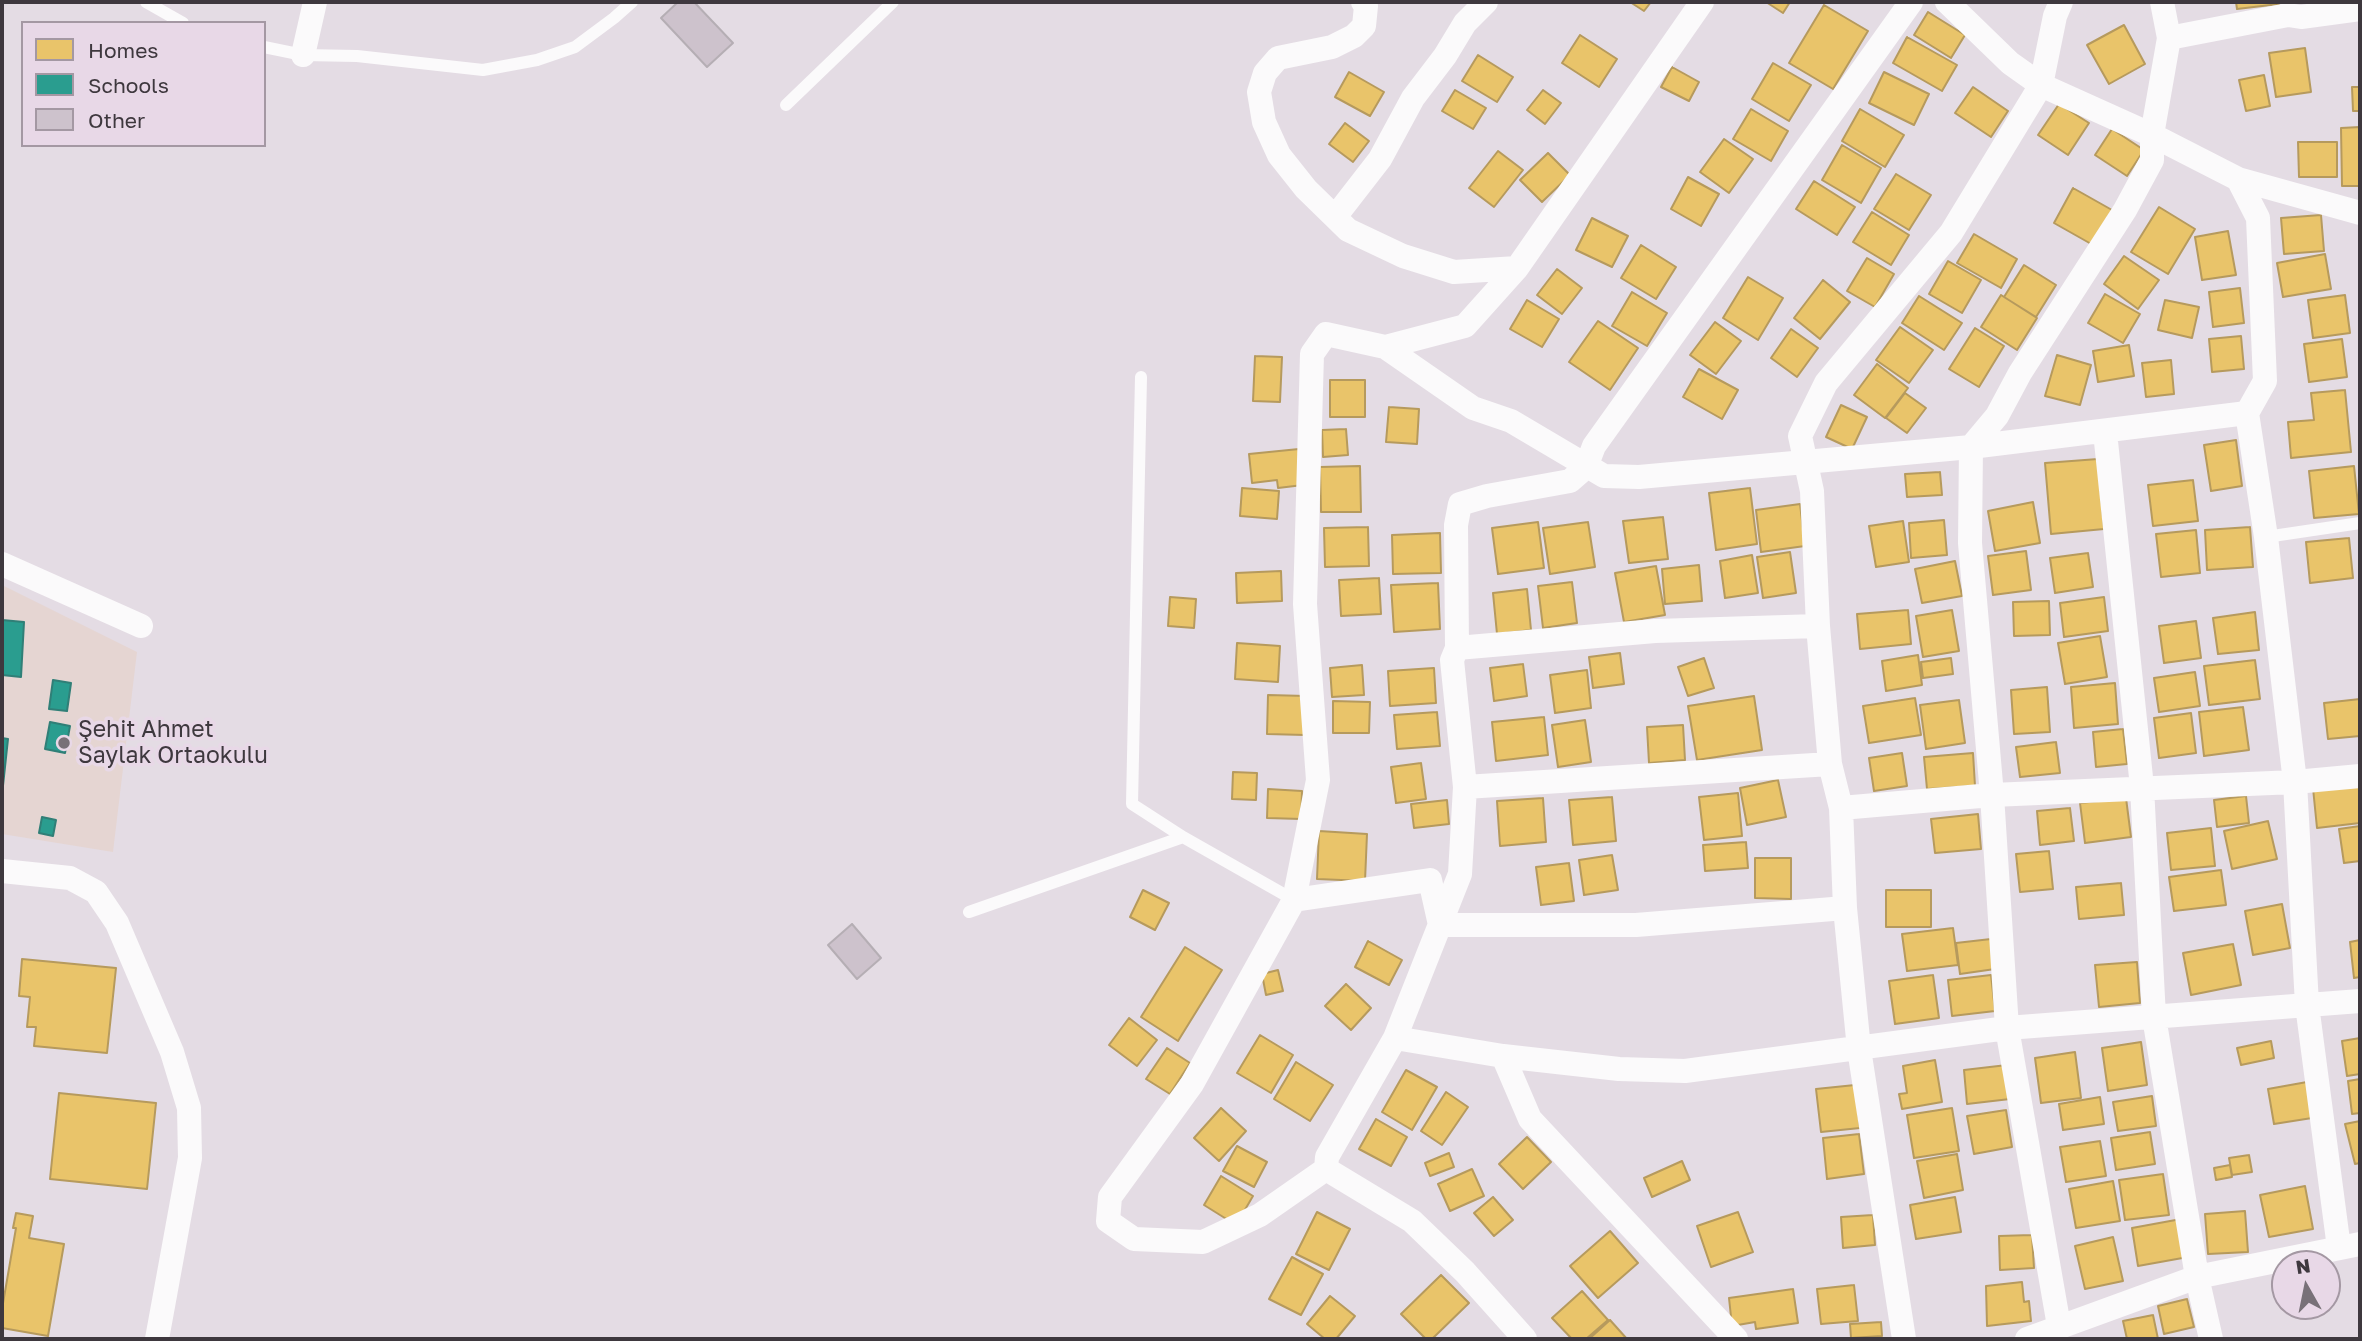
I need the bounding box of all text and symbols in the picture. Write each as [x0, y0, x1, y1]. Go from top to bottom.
legend [21, 21, 266, 147]
text: Homes [88, 37, 158, 63]
text: Schools [88, 72, 169, 98]
text: Other [88, 107, 145, 133]
place label: Şehit Ahmet Saylak Ortaokulu [78, 716, 268, 770]
marker: Şehit Ahmet Saylak Ortaokulu [56, 735, 72, 751]
north arrow [2271, 1250, 2341, 1320]
text: N [2294, 1253, 2312, 1278]

